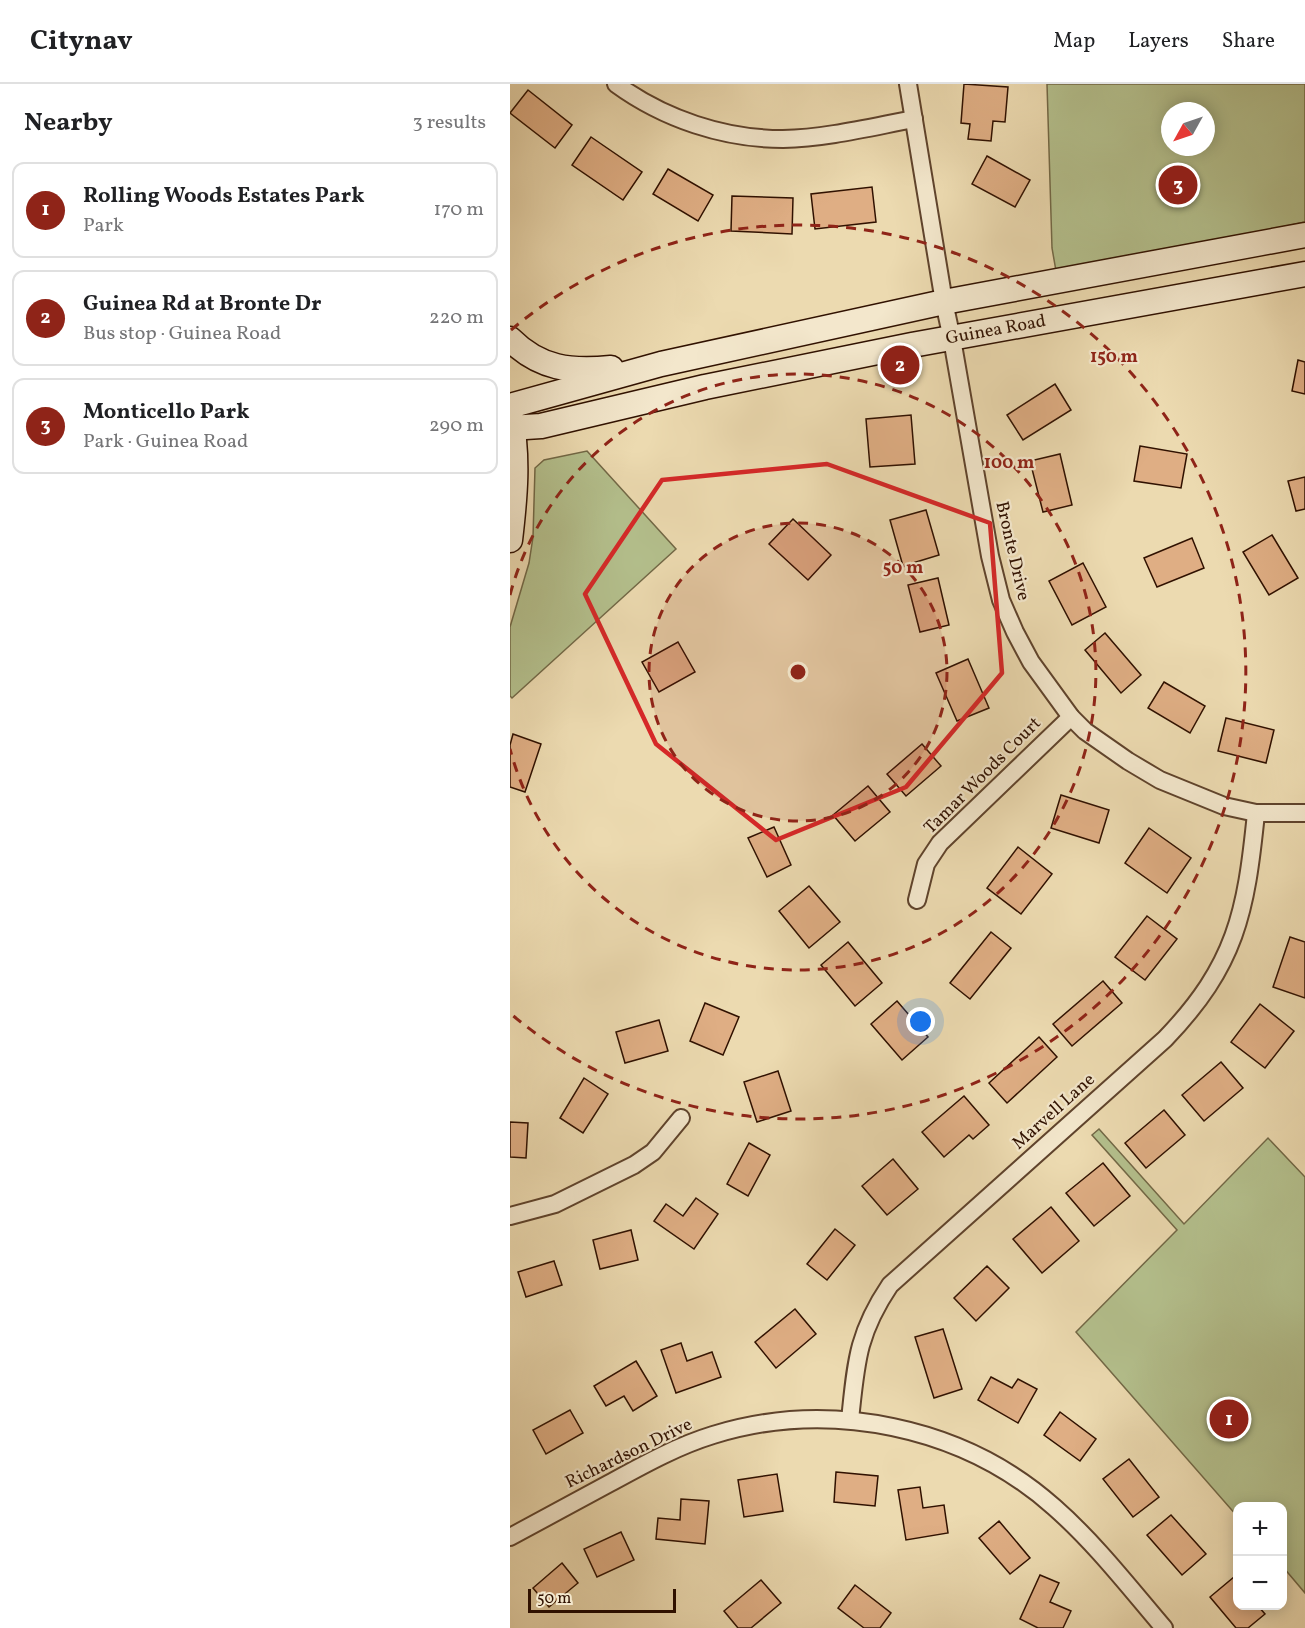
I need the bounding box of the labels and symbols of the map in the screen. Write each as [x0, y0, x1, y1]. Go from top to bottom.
north arrow [1161, 102, 1215, 156]
pin: 3 [1158, 162, 1198, 208]
street label: Guinea Road [944, 309, 1048, 351]
pin: 2 [880, 342, 920, 388]
text: 150 m [1090, 345, 1138, 370]
text: 100 m [984, 451, 1034, 476]
street label: Bronte Drive [988, 499, 1036, 603]
text: 50 m [883, 556, 923, 581]
centre of rings [788, 662, 808, 682]
street label: Tamar Woods Court [919, 712, 1047, 840]
your location [906, 1007, 935, 1036]
street label: Marvell Lane [1007, 1068, 1101, 1156]
pin: 1 [1210, 1396, 1248, 1442]
street label: Richardson Drive [561, 1412, 697, 1496]
scale bar [528, 1586, 676, 1614]

